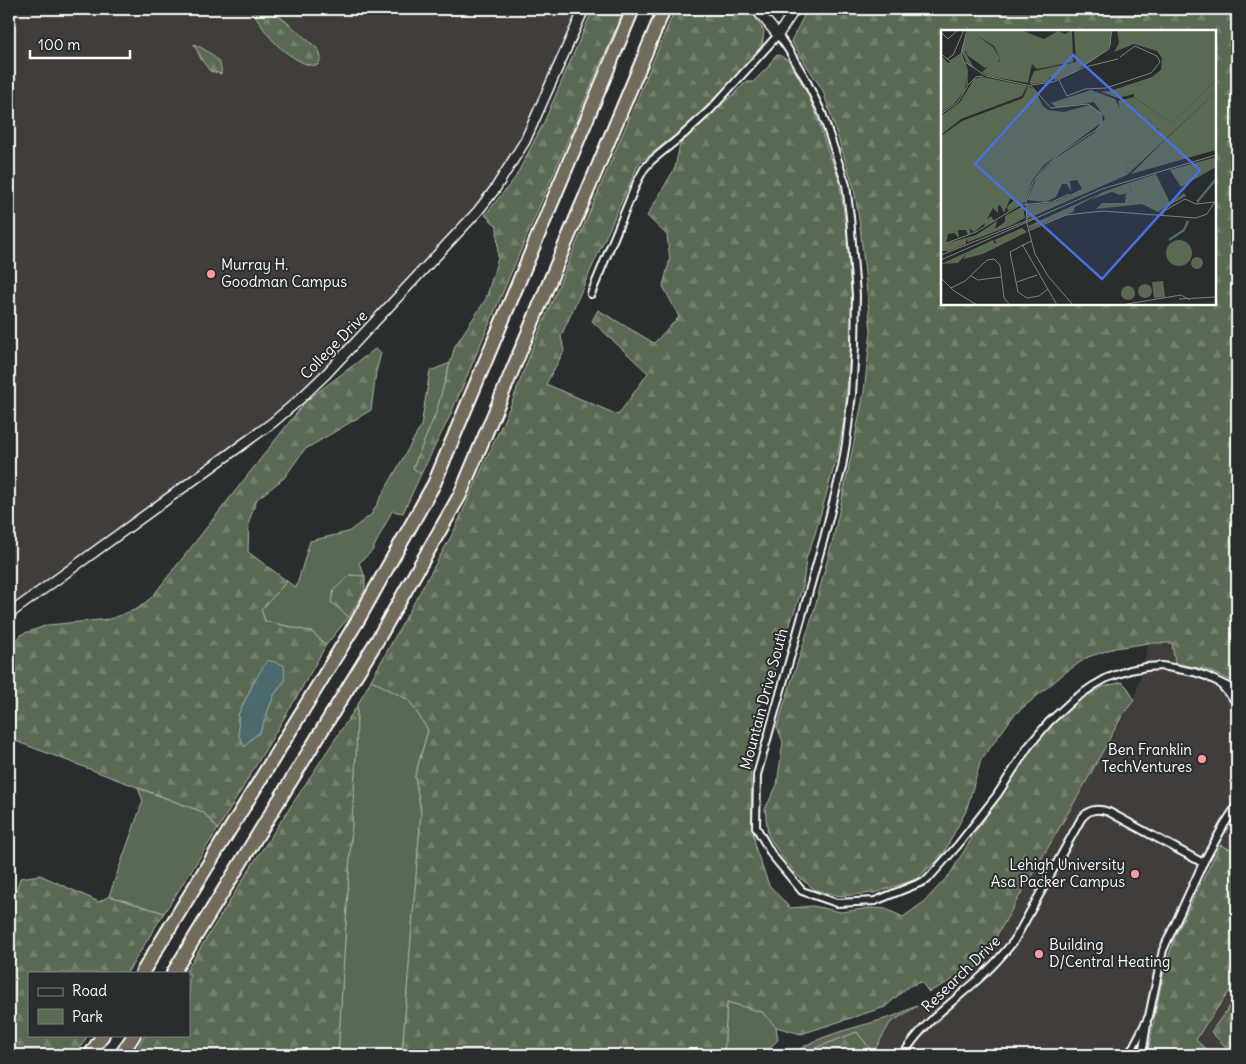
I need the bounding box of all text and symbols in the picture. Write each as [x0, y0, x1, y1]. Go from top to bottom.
scale bar [30, 28, 130, 60]
inset map [941, 30, 1216, 305]
text: 100 m [38, 35, 80, 54]
place label: Murray H. Goodman Campus [221, 255, 347, 291]
marker: Murray H. Goodman Campus [205, 268, 217, 280]
street label: College Drive [296, 306, 371, 383]
street label: Mountain Drive South [736, 626, 792, 772]
place label: Ben Franklin TechVentures [1102, 740, 1192, 776]
marker: Ben Franklin TechVentures [1196, 753, 1208, 765]
place label: Lehigh University Asa Packer Campus [991, 855, 1125, 891]
marker: Lehigh University Asa Packer Campus [1129, 868, 1141, 880]
street label: Research Drive [917, 931, 1004, 1016]
place label: Building D/Central Heating [1049, 935, 1170, 971]
marker: Building D/Central Heating [1033, 948, 1045, 960]
legend [28, 972, 190, 1036]
text: Road [72, 981, 107, 1000]
text: Park [72, 1007, 103, 1026]

